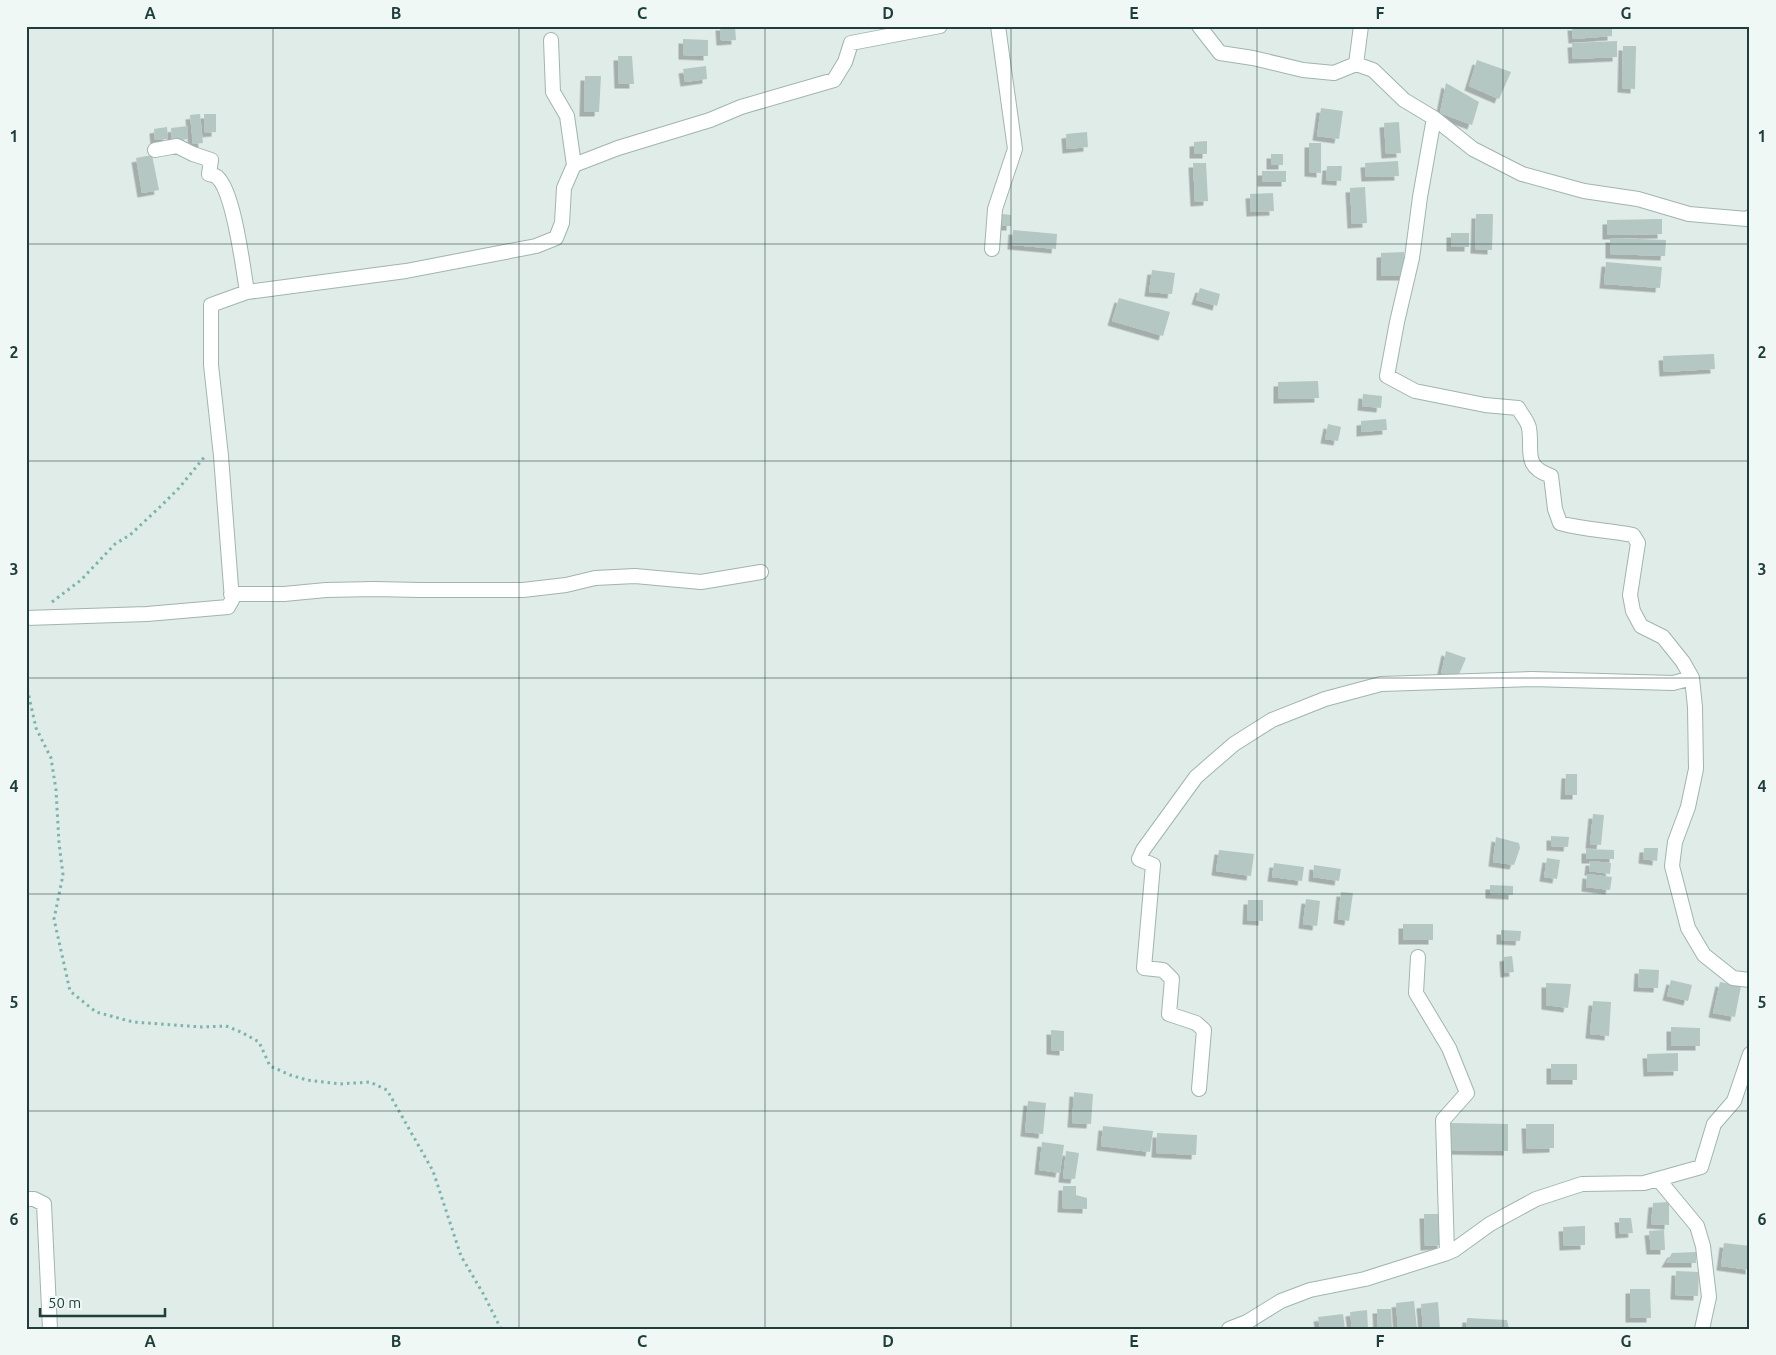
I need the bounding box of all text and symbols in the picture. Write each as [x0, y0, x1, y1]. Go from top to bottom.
text: A [144, 4, 156, 22]
text: B [391, 4, 401, 22]
text: C [637, 4, 647, 22]
text: D [882, 4, 894, 22]
text: E [1129, 4, 1139, 22]
text: F [1376, 4, 1385, 22]
text: G [1620, 4, 1632, 22]
text: 1 [9, 127, 19, 145]
text: 1 [1757, 127, 1767, 145]
text: 2 [9, 343, 19, 361]
text: 2 [1757, 343, 1767, 361]
text: 3 [9, 560, 19, 578]
text: 3 [1757, 560, 1767, 578]
text: 4 [9, 777, 19, 795]
text: 4 [1757, 777, 1767, 795]
text: 5 [9, 993, 19, 1011]
text: 5 [1757, 993, 1767, 1011]
text: 6 [9, 1210, 19, 1228]
text: 6 [1757, 1210, 1767, 1228]
scale bar [40, 1285, 165, 1317]
text: 50 m [48, 1294, 81, 1311]
text: A [144, 1332, 156, 1350]
text: B [391, 1332, 401, 1350]
text: C [637, 1332, 647, 1350]
text: D [882, 1332, 894, 1350]
text: E [1129, 1332, 1139, 1350]
text: F [1376, 1332, 1385, 1350]
text: G [1620, 1332, 1632, 1350]

